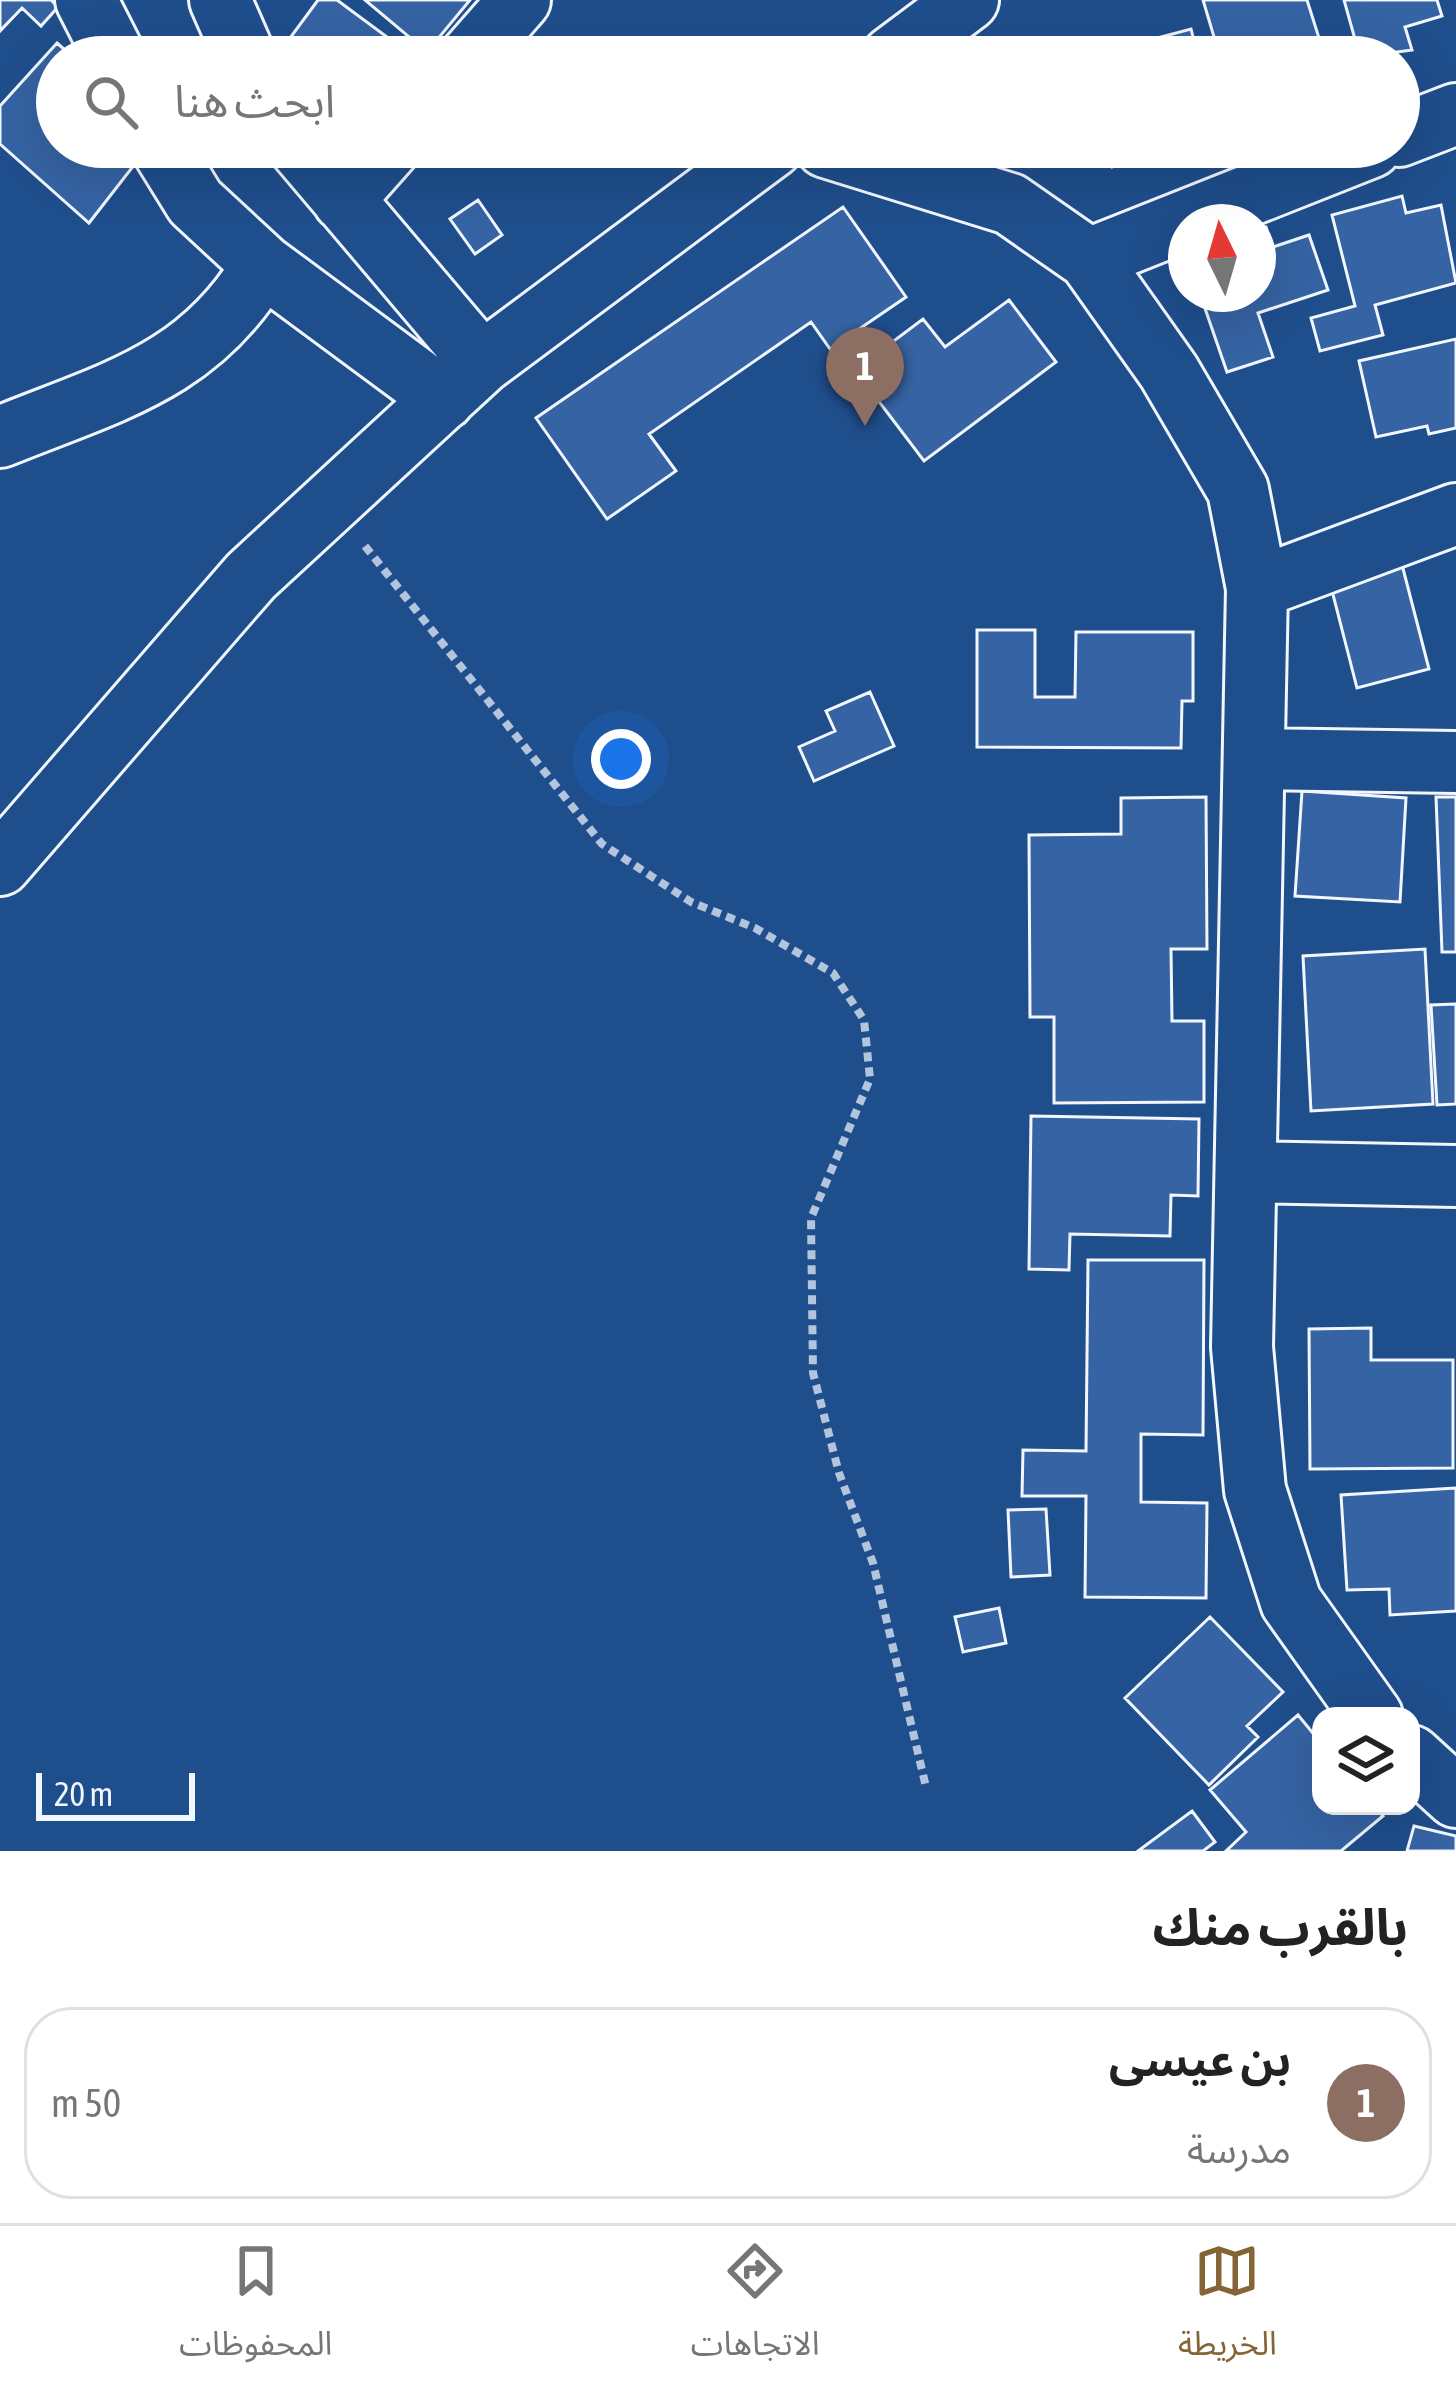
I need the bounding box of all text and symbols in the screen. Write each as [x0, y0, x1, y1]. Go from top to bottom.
search box [36, 36, 1420, 168]
icon: search [78, 69, 144, 135]
text: ابحث هنا [174, 75, 335, 127]
north arrow [1168, 204, 1276, 312]
pin: 1 [826, 327, 904, 426]
your location [591, 729, 651, 789]
map controls [1312, 1707, 1420, 1815]
button: layers [1312, 1707, 1420, 1815]
scale bar [36, 1767, 195, 1820]
text: 20 m [54, 1775, 113, 1813]
text: بالقرب منك [1152, 1897, 1408, 1956]
text: بن عيسى [1109, 2034, 1291, 2086]
text: 50 m [51, 2081, 121, 2125]
text: 1 [1357, 2081, 1375, 2125]
text: مدرسة [1187, 2127, 1291, 2171]
tab: المحفوظات [179, 2238, 332, 2379]
tab: الاتجاهات [691, 2238, 820, 2379]
tab: الخريطة [1178, 2238, 1277, 2379]

